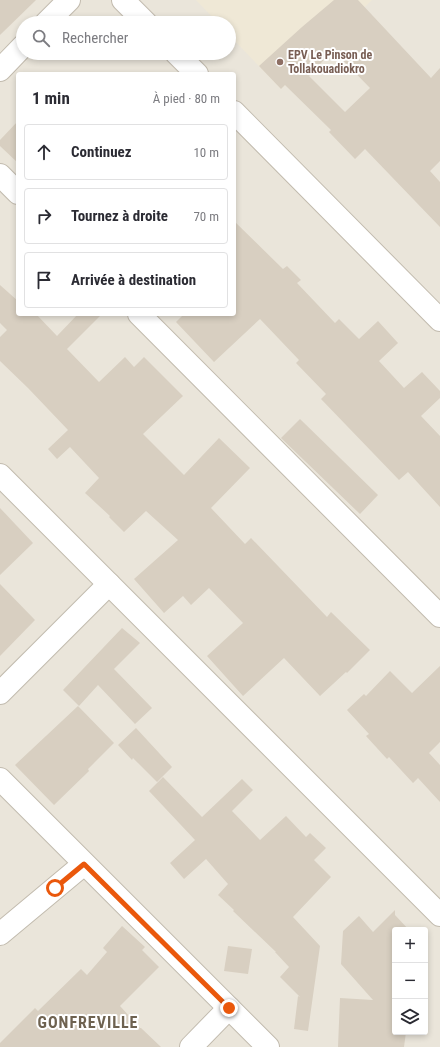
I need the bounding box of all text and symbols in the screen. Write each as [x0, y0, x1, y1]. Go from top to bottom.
search box [16, 16, 236, 60]
icon: search [30, 27, 52, 49]
text: Rechercher [62, 29, 128, 47]
place label: EPV Le Pinson de Tollakouadiokro [288, 48, 372, 76]
marker: EPV Le Pinson de Tollakouadiokro [275, 57, 285, 67]
text: 1 min [32, 88, 70, 108]
text: À pied · 80 m [153, 91, 220, 106]
icon: ahead [33, 141, 55, 163]
text: Continuez [71, 143, 132, 161]
text: 10 m [193, 145, 219, 160]
icon: right [33, 205, 55, 227]
text: Tournez à droite [71, 207, 168, 225]
text: 70 m [193, 209, 219, 224]
icon: arrive [33, 269, 55, 291]
text: Arrivée à destination [71, 271, 196, 289]
route start [46, 879, 64, 897]
map controls [392, 927, 428, 1035]
button: + [392, 927, 428, 963]
button: − [392, 963, 428, 999]
route end [220, 999, 238, 1017]
button: layers [392, 999, 428, 1035]
district label: GONFREVILLE [38, 1013, 138, 1032]

